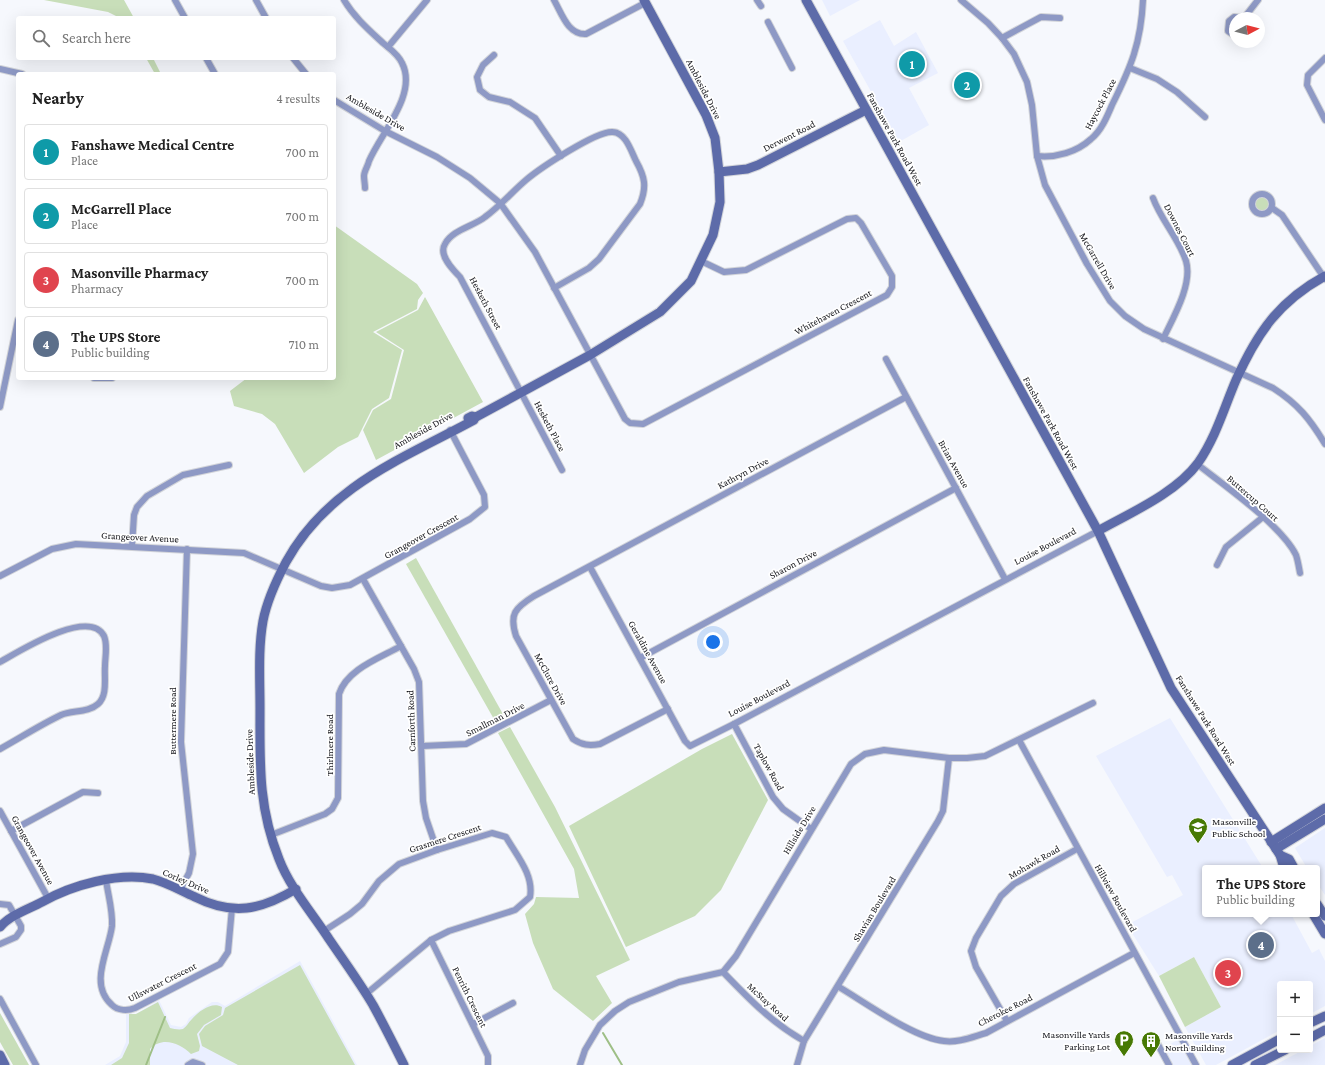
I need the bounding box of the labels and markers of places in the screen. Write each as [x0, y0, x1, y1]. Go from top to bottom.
pin: 1 [899, 49, 925, 79]
pin: 2 [954, 70, 980, 100]
school or university icon: Masonville Public School [1187, 816, 1209, 844]
place label: Masonville Public School [1212, 816, 1266, 839]
pin: 4 [1248, 930, 1274, 960]
pin: 3 [1215, 958, 1241, 988]
place label: Masonville Yards Parking Lot [1042, 1029, 1111, 1052]
parking icon: Masonville Yards Parking Lot [1113, 1029, 1135, 1057]
building icon: Masonville Yards North Building [1140, 1030, 1162, 1058]
place label: Masonville Yards North Building [1165, 1030, 1233, 1053]

